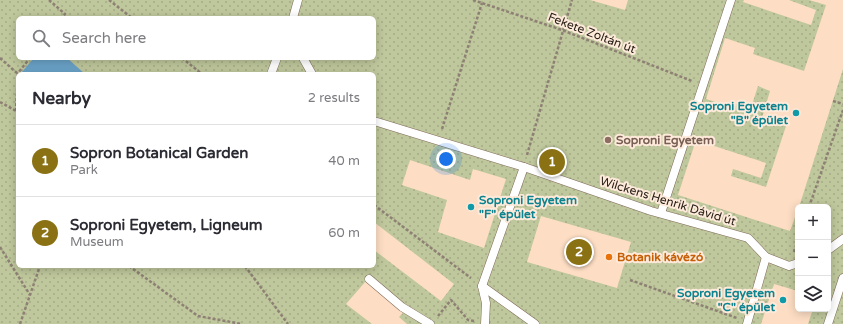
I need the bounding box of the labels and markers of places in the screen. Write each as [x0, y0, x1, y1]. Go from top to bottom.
place label: Soproni Egyetem "B" épület [690, 99, 788, 128]
marker: Soproni Egyetem "B" épület [791, 108, 801, 118]
place label: Soproni Egyetem [616, 133, 714, 148]
marker: Soproni Egyetem [603, 135, 613, 145]
pin: 1 [539, 147, 565, 177]
place label: Soproni Egyetem "F" épület [479, 193, 577, 222]
marker: Soproni Egyetem "F" épület [466, 202, 476, 212]
pin: 2 [566, 237, 592, 267]
place label: Botanik kávézó [617, 250, 703, 264]
marker: Botanik kávézó [604, 252, 614, 262]
place label: Soproni Egyetem "C" épület [677, 286, 775, 315]
marker: Soproni Egyetem "C" épület [778, 295, 788, 305]

